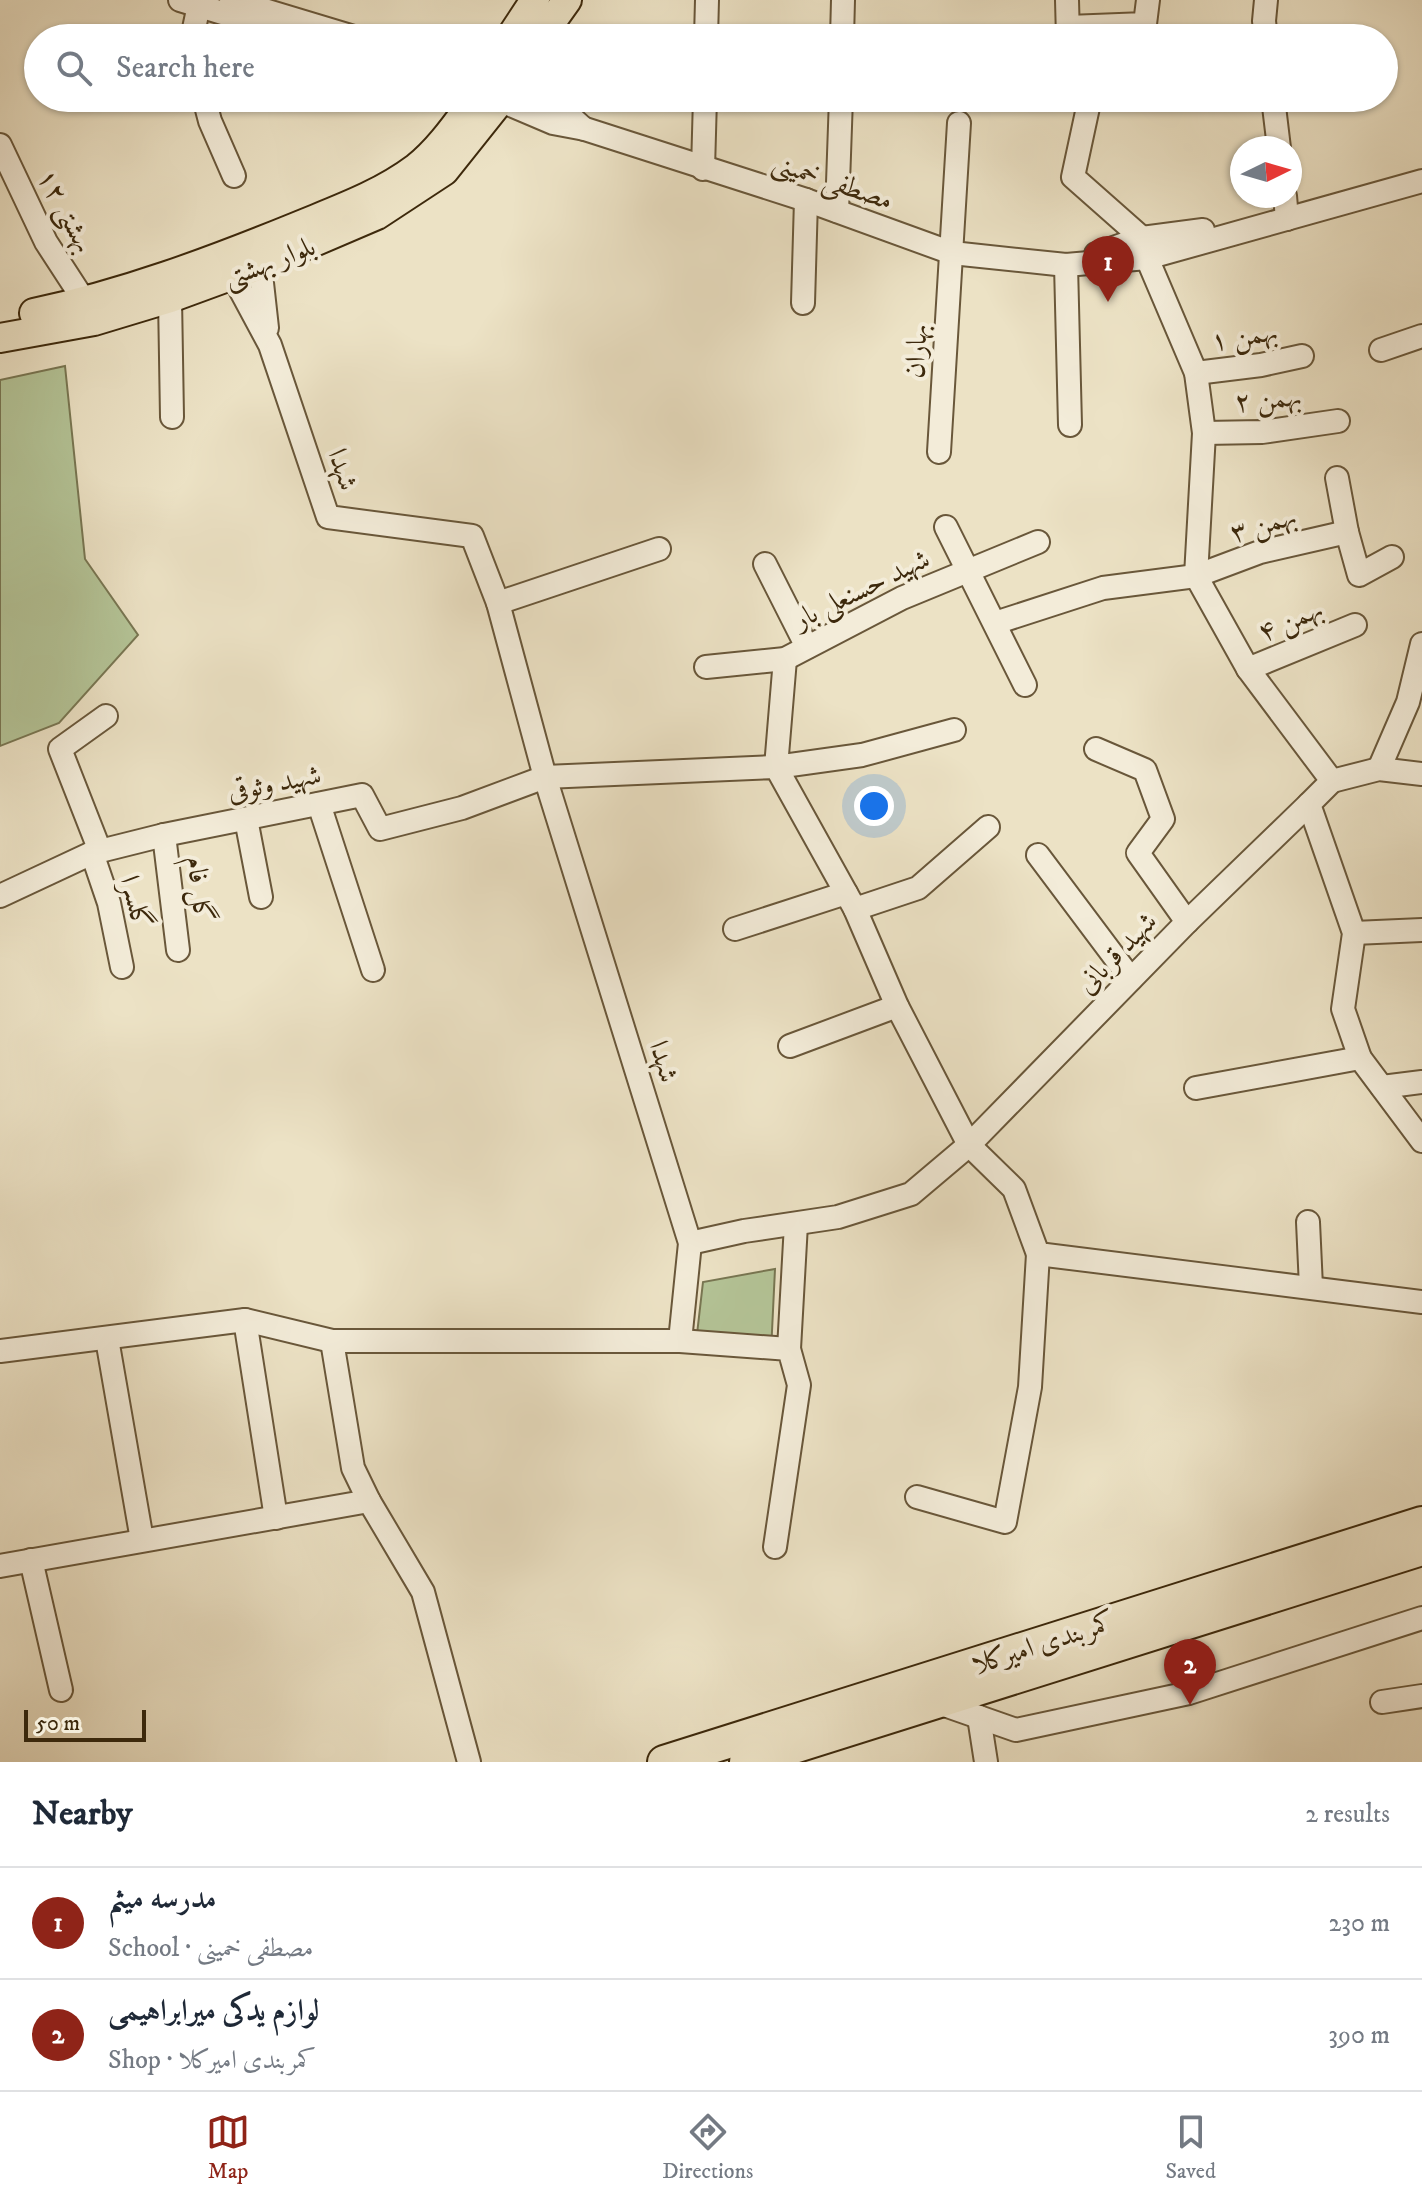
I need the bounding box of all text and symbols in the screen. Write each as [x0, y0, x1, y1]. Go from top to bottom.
search box [24, 24, 1398, 112]
icon: search [52, 46, 96, 90]
text: Search here [116, 50, 255, 87]
north arrow [1230, 136, 1302, 208]
street label: مصطفی خمینی [767, 144, 898, 220]
street label: بهشتی ۱۲ [27, 163, 102, 260]
street label: بلوار بهشتی [219, 229, 321, 298]
pin: 1 [1082, 236, 1134, 302]
street label: بهمن ۱ [1208, 314, 1280, 359]
street label: بهاران [897, 323, 936, 380]
street label: بهمن ۲ [1233, 379, 1303, 420]
street label: شهدا [319, 444, 366, 495]
street label: بهمن ۳ [1226, 498, 1301, 551]
street label: شهید حسنعلی بار [785, 541, 936, 640]
street label: بهمن ۴ [1253, 591, 1328, 650]
street label: شهید وثوقی [224, 757, 324, 810]
your location [854, 786, 894, 826]
street label: گل فام [172, 854, 221, 925]
street label: گلسرا [112, 872, 159, 933]
street label: شهید قربانی [1069, 905, 1165, 1002]
street label: شهدا [641, 1036, 686, 1087]
street label: کمربندی امیرکلا [967, 1604, 1120, 1683]
pin: 2 [1164, 1639, 1216, 1705]
scale bar [24, 1706, 146, 1742]
text: 50 m [36, 1710, 80, 1737]
text: Nearby [32, 1793, 133, 1835]
text: 2 results [1305, 1798, 1390, 1831]
text: مدرسه میثم [108, 1881, 216, 1918]
text: 1 [53, 1907, 63, 1940]
text: 230 m [1328, 1907, 1390, 1940]
text: School · مصطفی خمینی [108, 1932, 313, 1965]
text: لوازم یدکی میرابراهیمی [108, 1993, 320, 2030]
text: 2 [52, 2019, 64, 2052]
text: 390 m [1328, 2019, 1390, 2052]
text: Shop · کمربندی امیرکلا [108, 2044, 316, 2077]
tab: Map [206, 2110, 250, 2185]
tab: Directions [662, 2110, 753, 2185]
tab: Saved [1165, 2110, 1216, 2185]

